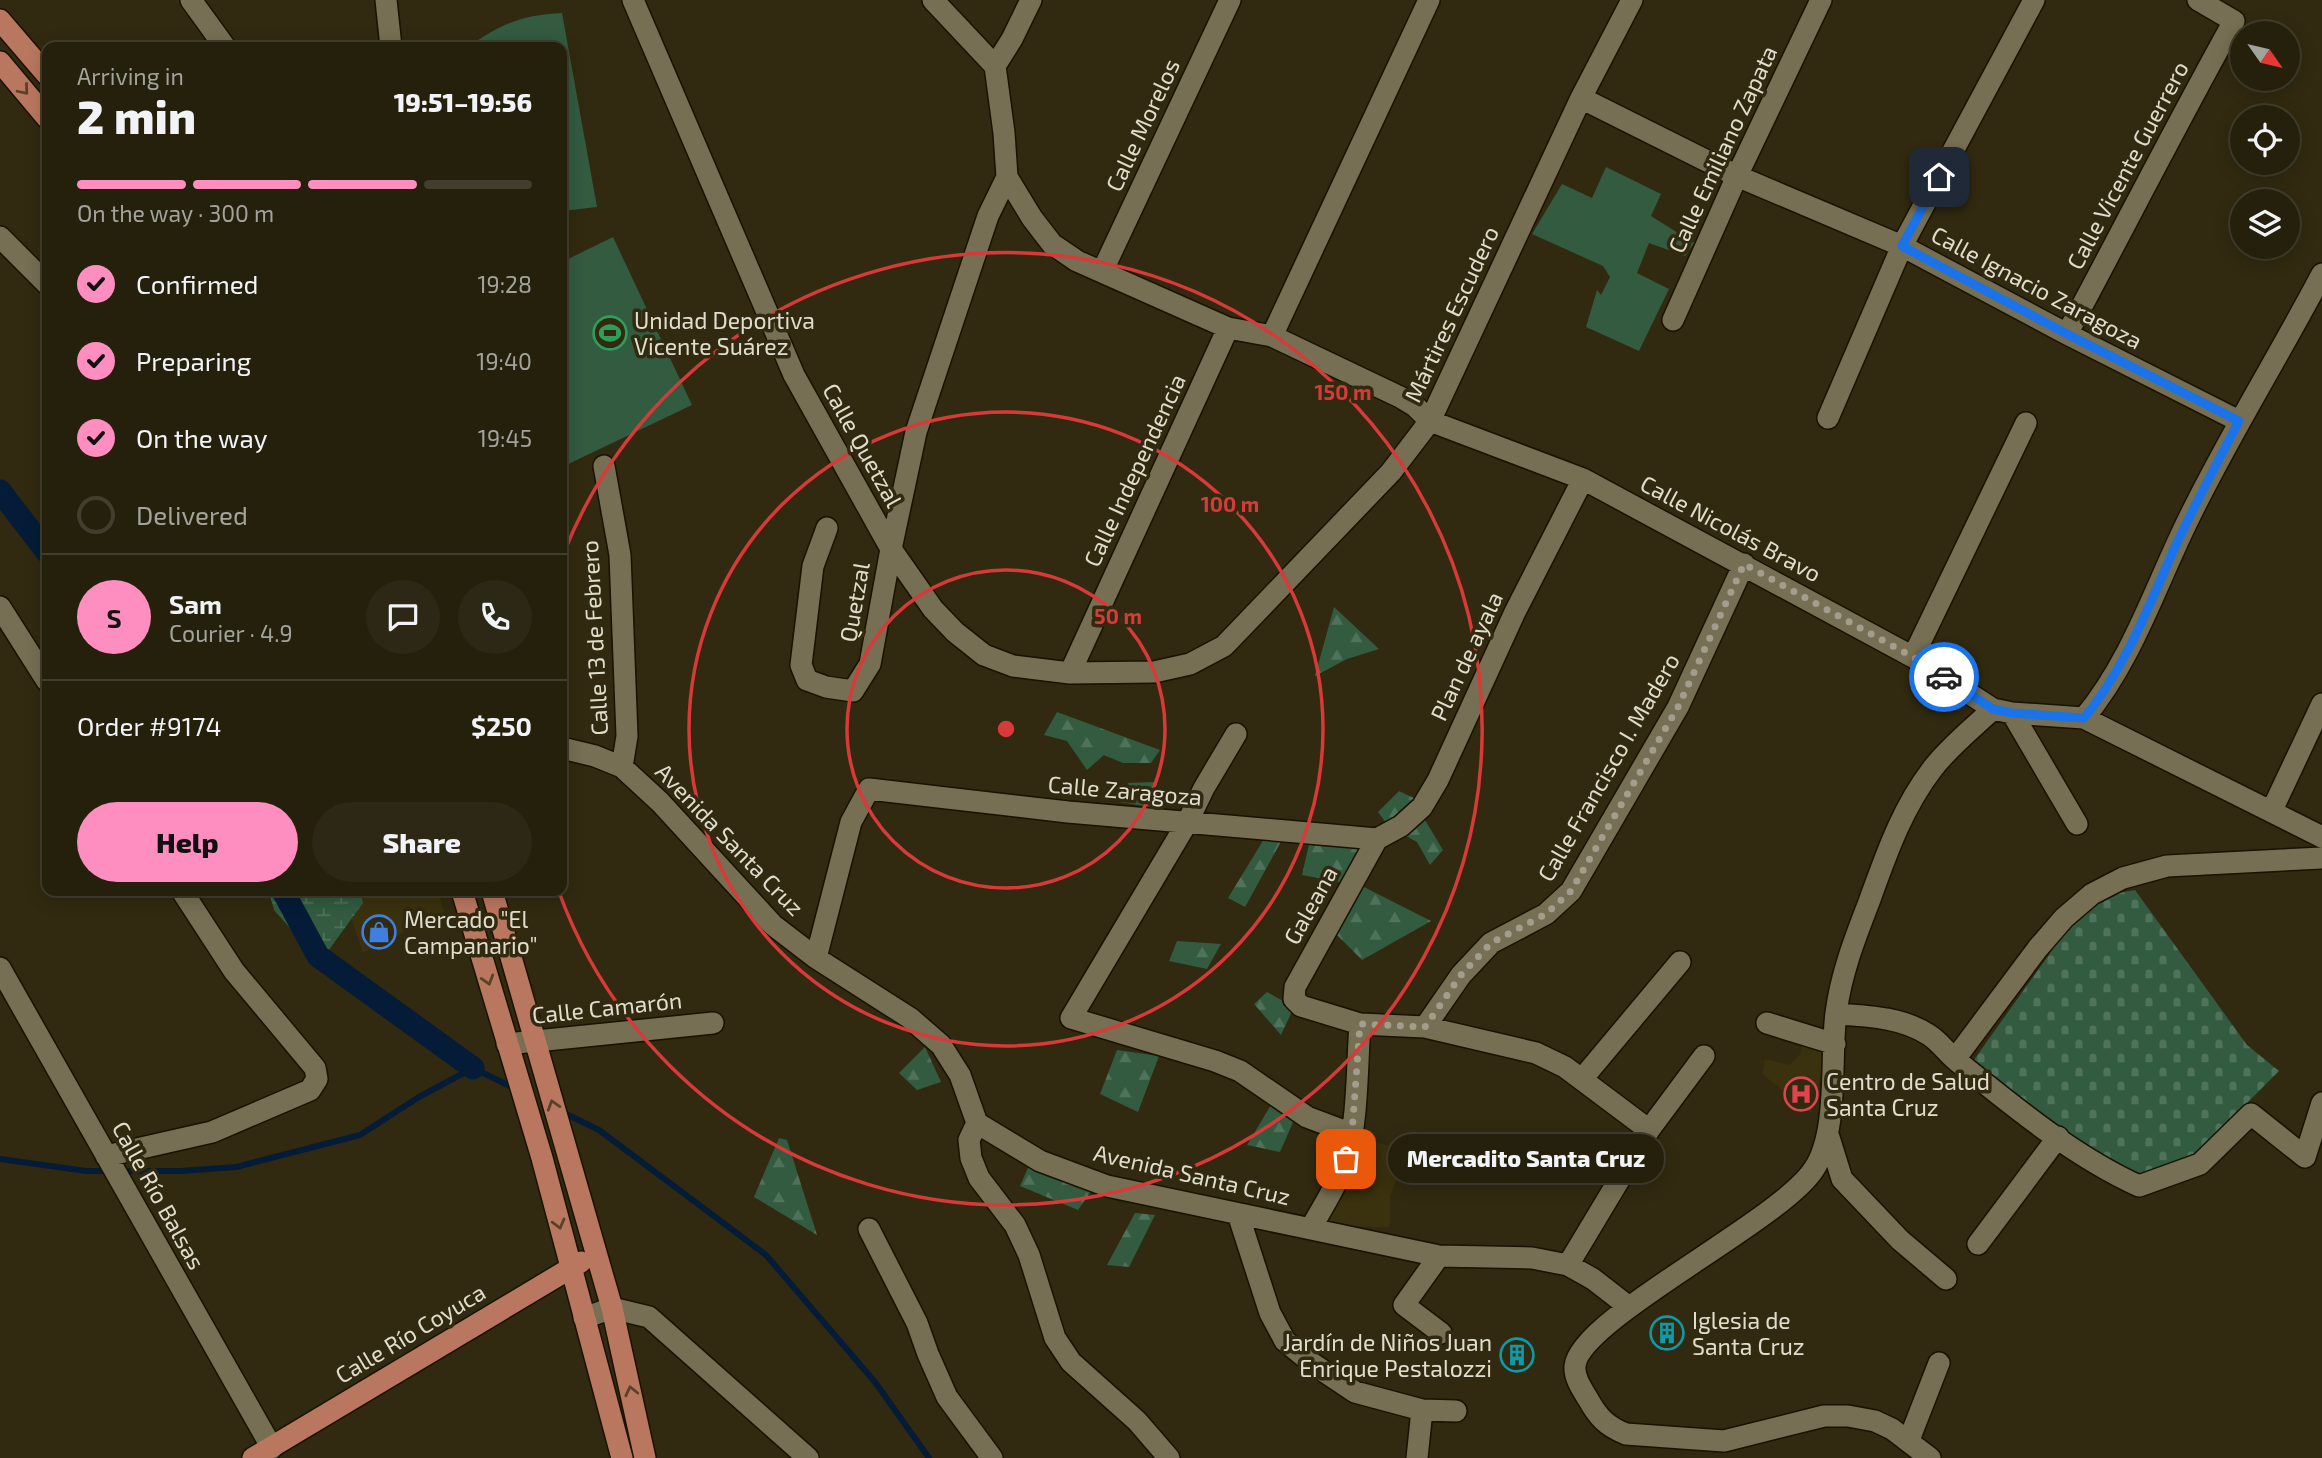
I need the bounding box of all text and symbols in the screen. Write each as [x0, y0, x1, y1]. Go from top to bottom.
north arrow [2230, 21, 2300, 91]
map controls [2230, 21, 2300, 259]
street label: Calle Emiliano Zapata [1662, 41, 1782, 257]
street label: Calle Morelos [1099, 54, 1185, 196]
street label: Calle Vicente Guerrero [2060, 56, 2194, 274]
text: Arriving in [77, 62, 184, 90]
one-way arrow [15, 82, 28, 95]
text: 19:51–19:56 [394, 86, 532, 117]
text: 2 min [77, 88, 196, 143]
button: locate [2230, 105, 2300, 175]
pin [1909, 147, 1969, 207]
icon: home [1920, 158, 1958, 196]
button: layers [2230, 189, 2300, 259]
text: On the way · 300 m [77, 199, 274, 227]
street label: Calle Ignacio Zaragoza [1927, 220, 2147, 354]
street label: Mártires Escudero [1398, 222, 1504, 406]
icon: check [77, 265, 115, 303]
text: Confirmed [136, 268, 259, 299]
text: 19:28 [477, 270, 532, 298]
place label: Unidad Deportiva Vicente Suárez [634, 306, 815, 360]
sports icon: Unidad Deportiva Vicente Suárez [591, 314, 629, 352]
icon: check [77, 342, 115, 380]
text: Preparing [136, 345, 251, 376]
text: 19:40 [476, 347, 532, 375]
street label: Calle Independencia [1077, 369, 1191, 571]
street label: Calle Quetzal [817, 378, 909, 512]
text: 150 m [1315, 379, 1371, 404]
icon: check [77, 419, 115, 457]
text: On the way [136, 422, 267, 453]
text: 19:45 [478, 424, 532, 452]
street label: Calle Nicolás Bravo [1636, 469, 1826, 587]
text: 100 m [1201, 491, 1259, 516]
text: Delivered [136, 499, 248, 530]
street label: Calle 13 de Febrero [575, 540, 613, 736]
street label: Quetzal [833, 560, 875, 644]
button: chat [366, 580, 440, 654]
button: phone [458, 580, 532, 654]
street label: Plan de ayala [1424, 587, 1508, 725]
text: Sam [169, 588, 222, 619]
text: S [106, 602, 122, 633]
text: 50 m [1094, 603, 1142, 628]
text: Courier · 4.9 [169, 619, 293, 647]
courier [1909, 642, 1979, 712]
street label: Calle Francisco I. Madero [1531, 648, 1685, 886]
icon: car [1925, 658, 1963, 696]
text: Order #9174 [77, 710, 221, 741]
text: $250 [471, 710, 532, 741]
centre of rings [994, 717, 1018, 741]
street label: Avenida Santa Cruz [650, 757, 810, 921]
street label: Calle Zaragoza [1047, 769, 1203, 811]
button: Help [77, 802, 298, 882]
button: Share [312, 802, 532, 882]
street label: Galeana [1277, 861, 1343, 949]
place label: Mercado "El Campanario" [404, 905, 538, 959]
shop icon: Mercado "El Campanario" [360, 913, 398, 951]
one-way arrow [479, 973, 494, 985]
street label: Calle Camarón [531, 985, 683, 1029]
place label: Centro de Salud Santa Cruz [1826, 1067, 1990, 1121]
hospital icon: Centro de Salud Santa Cruz [1782, 1075, 1820, 1113]
one-way arrow [547, 1099, 561, 1111]
street label: Calle Río Balsas [107, 1116, 211, 1274]
pin [1316, 1129, 1376, 1189]
callout: Mercadito Santa Cruz [1388, 1134, 1664, 1184]
street label: Avenida Santa Cruz [1091, 1138, 1293, 1210]
icon: bag [1327, 1140, 1365, 1178]
text: Mercadito Santa Cruz [1407, 1144, 1645, 1172]
one-way arrow [551, 1218, 566, 1230]
street label: Calle Río Coyuca [330, 1277, 490, 1389]
place label: Iglesia de Santa Cruz [1692, 1306, 1805, 1360]
building icon: Iglesia de Santa Cruz [1648, 1314, 1686, 1352]
place label: Jardín de Niños Juan Enrique Pestalozzi [1283, 1328, 1492, 1382]
building icon: Jardín de Niños Juan Enrique Pestalozzi [1498, 1336, 1536, 1374]
one-way arrow [625, 1385, 639, 1397]

